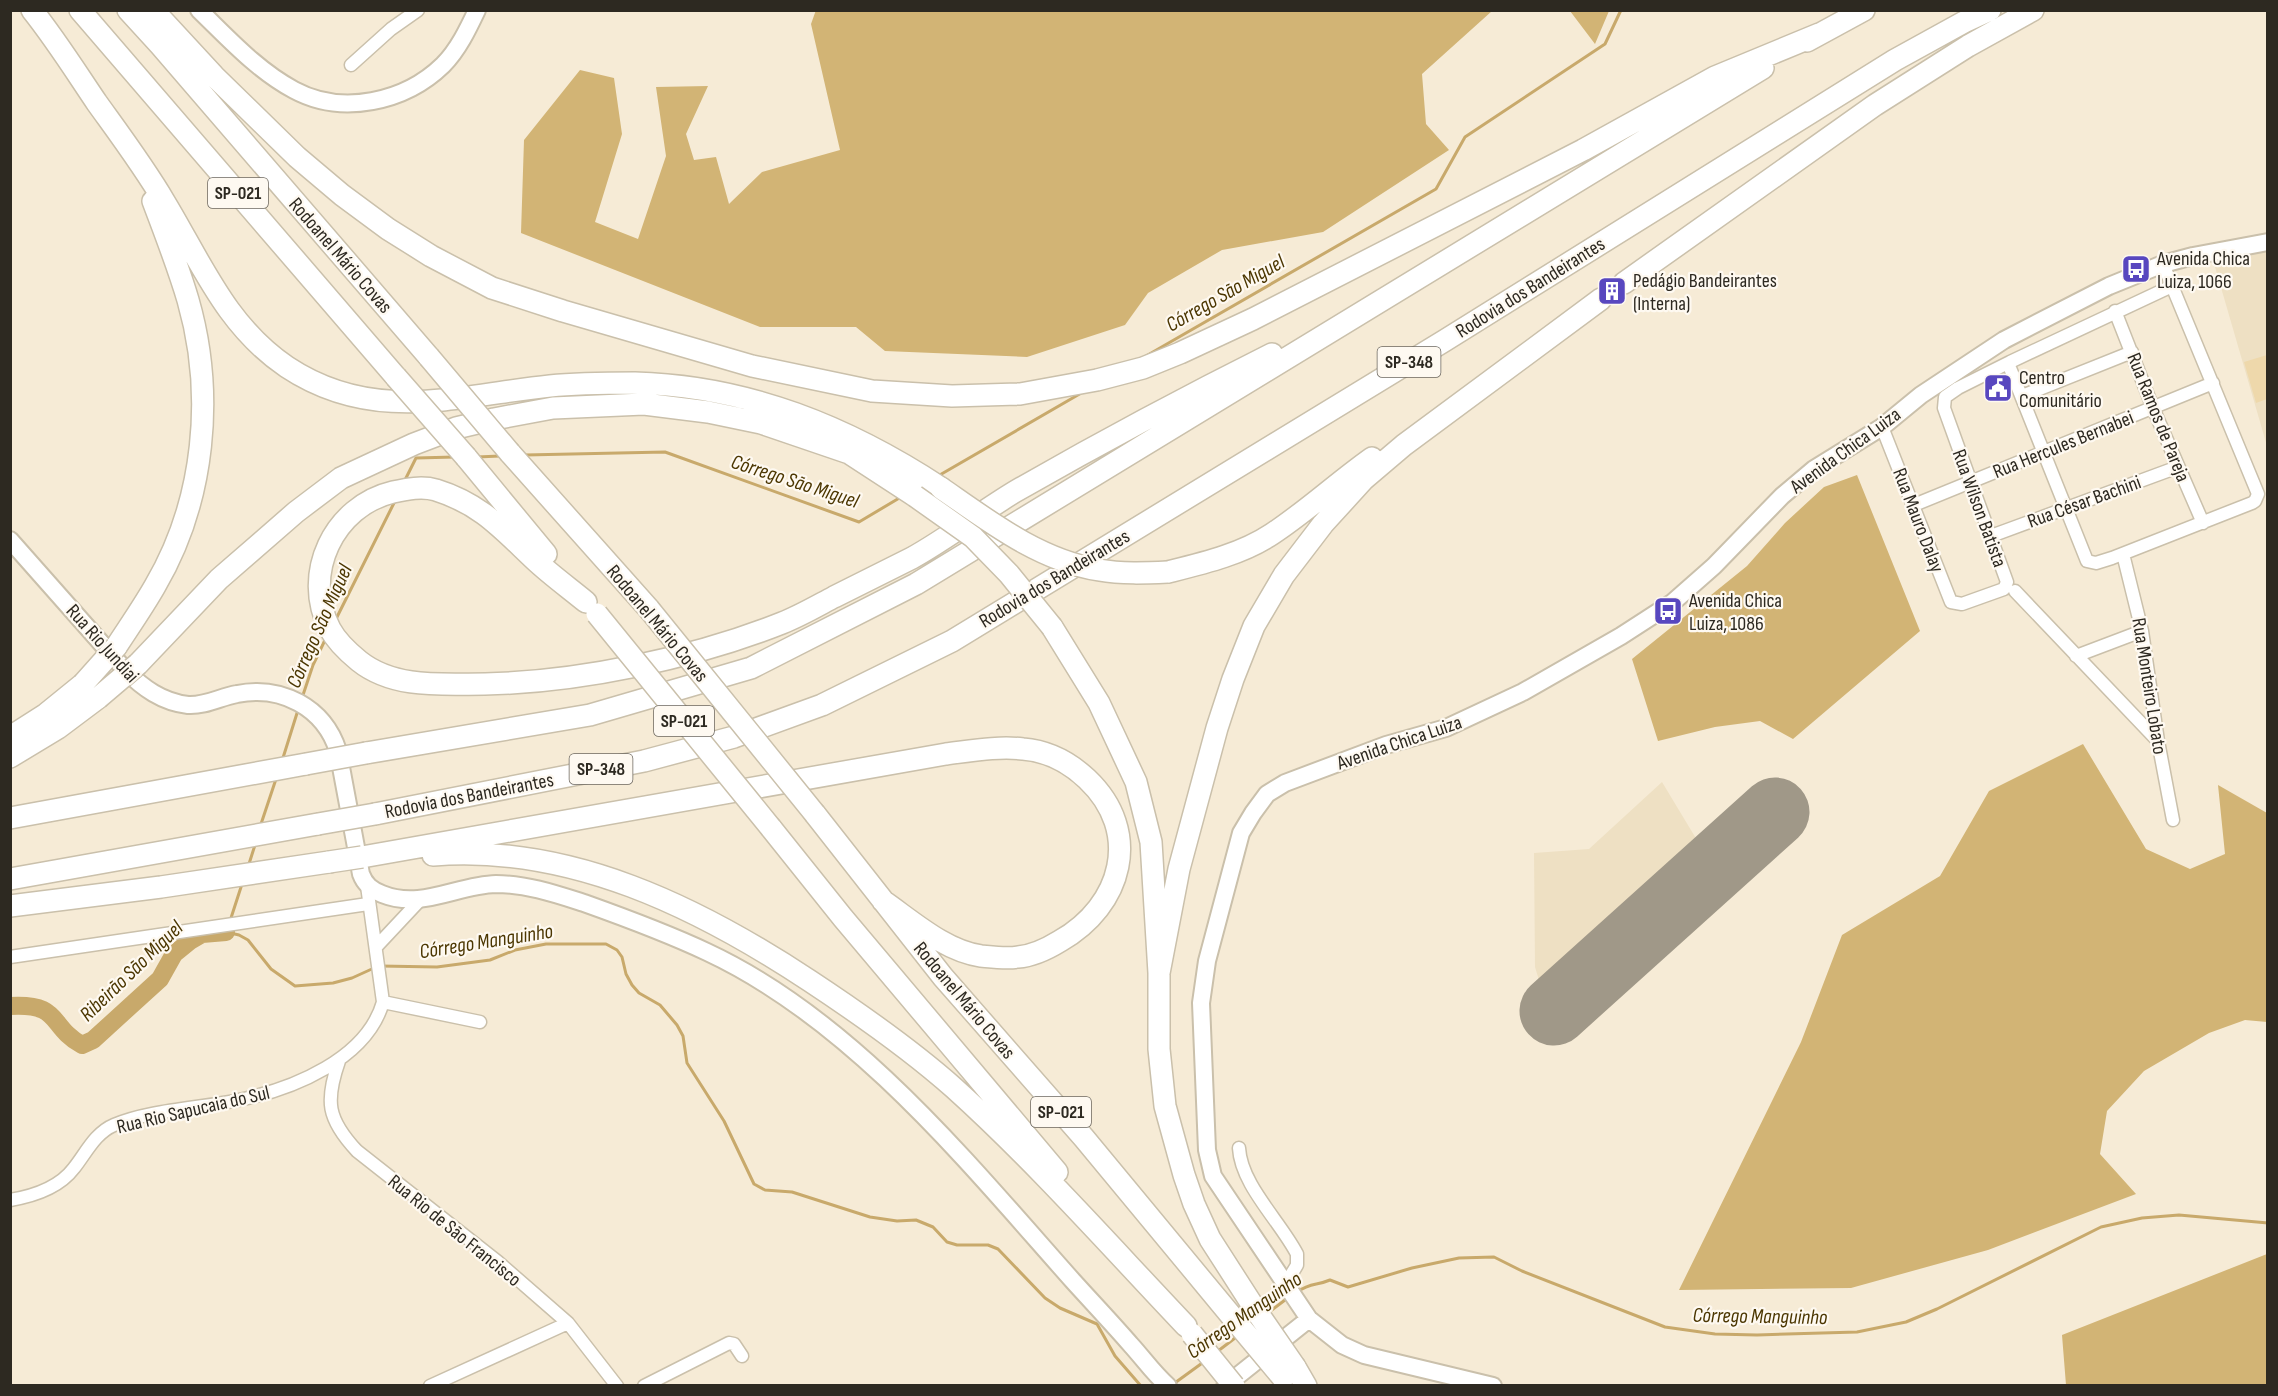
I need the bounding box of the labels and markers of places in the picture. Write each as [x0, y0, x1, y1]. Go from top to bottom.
place label: Avenida Chica Luiza, 1066 [2156, 247, 2250, 294]
bus stop icon: Avenida Chica Luiza, 1066 [2120, 253, 2152, 285]
place label: Pedágio Bandeirantes (Interna) [1633, 269, 1777, 316]
building icon: Pedágio Bandeirantes (Interna) [1596, 275, 1628, 307]
place label: Centro Comunitário [2019, 366, 2102, 413]
public building icon: Centro Comunitário [1982, 372, 2014, 404]
place label: Avenida Chica Luiza, 1086 [1688, 589, 1782, 636]
bus stop icon: Avenida Chica Luiza, 1086 [1652, 595, 1684, 627]

